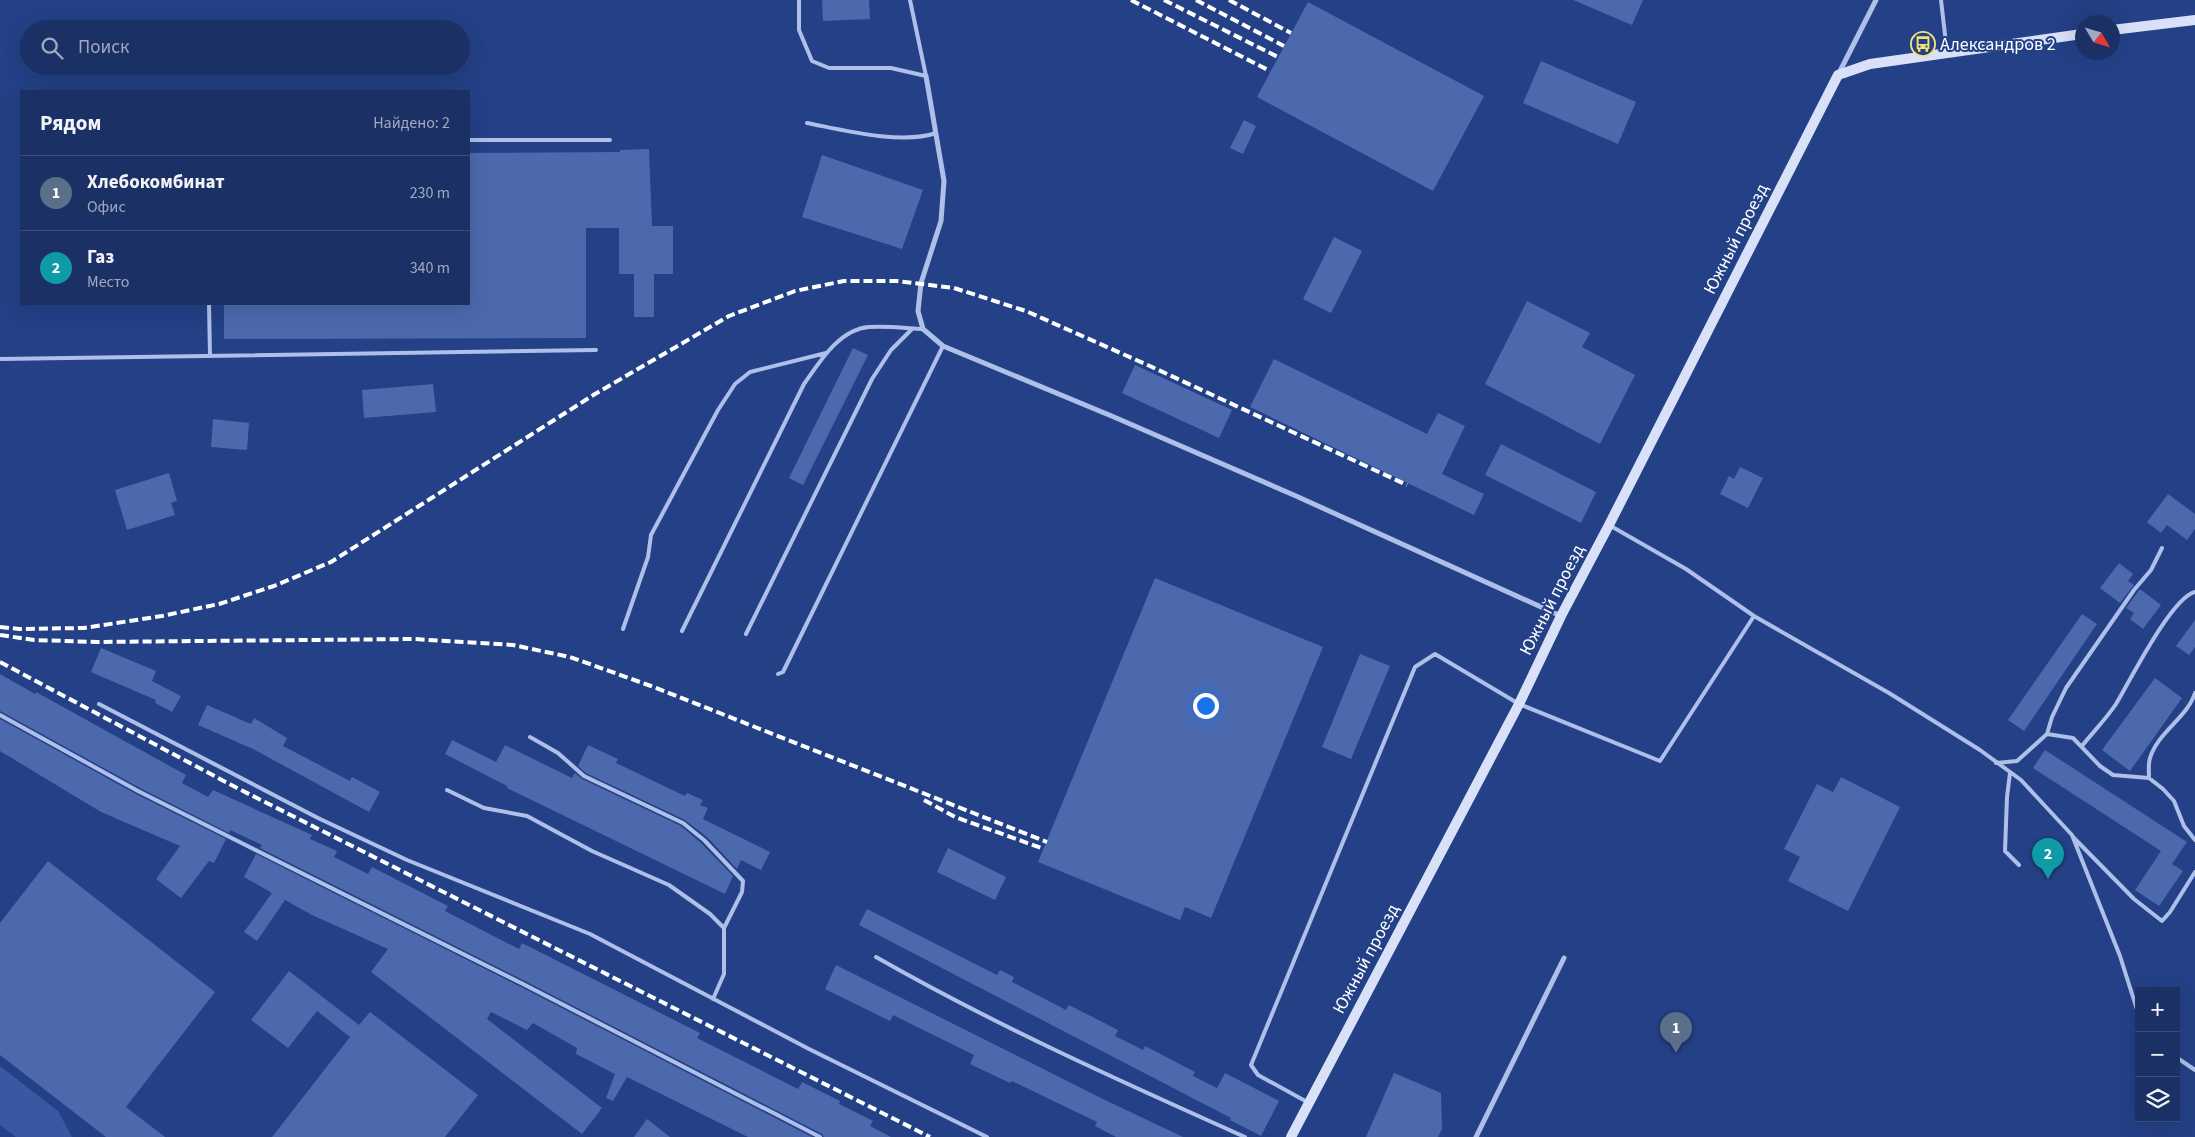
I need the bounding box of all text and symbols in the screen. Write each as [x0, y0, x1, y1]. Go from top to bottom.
north arrow [2075, 15, 2120, 60]
search box [20, 20, 470, 75]
bus stop icon: Александров 2 [1910, 31, 1936, 57]
place label: Александров 2 [1940, 32, 2056, 57]
icon: search [38, 34, 66, 62]
text: Поиск [78, 34, 129, 61]
text: Рядом [40, 108, 101, 138]
text: Найдено: 2 [373, 112, 450, 134]
text: Хлебокомбинат [87, 169, 225, 196]
street label: Южный проезд [1697, 179, 1775, 299]
text: 1 [52, 182, 60, 204]
text: 230 m [410, 182, 450, 204]
text: Офис [87, 196, 126, 218]
text: Газ [87, 244, 114, 271]
text: 2 [52, 257, 60, 279]
text: 340 m [410, 257, 450, 279]
text: Место [87, 271, 130, 293]
street label: Южный проезд [1513, 540, 1591, 660]
your location [1193, 693, 1219, 719]
pin: 2 [2032, 838, 2064, 879]
street label: Южный проезд [1327, 899, 1406, 1018]
map controls [2135, 987, 2180, 1122]
button: + [2135, 987, 2180, 1032]
pin: 1 [1660, 1012, 1692, 1053]
button: − [2135, 1032, 2180, 1077]
button: layers [2135, 1077, 2180, 1122]

